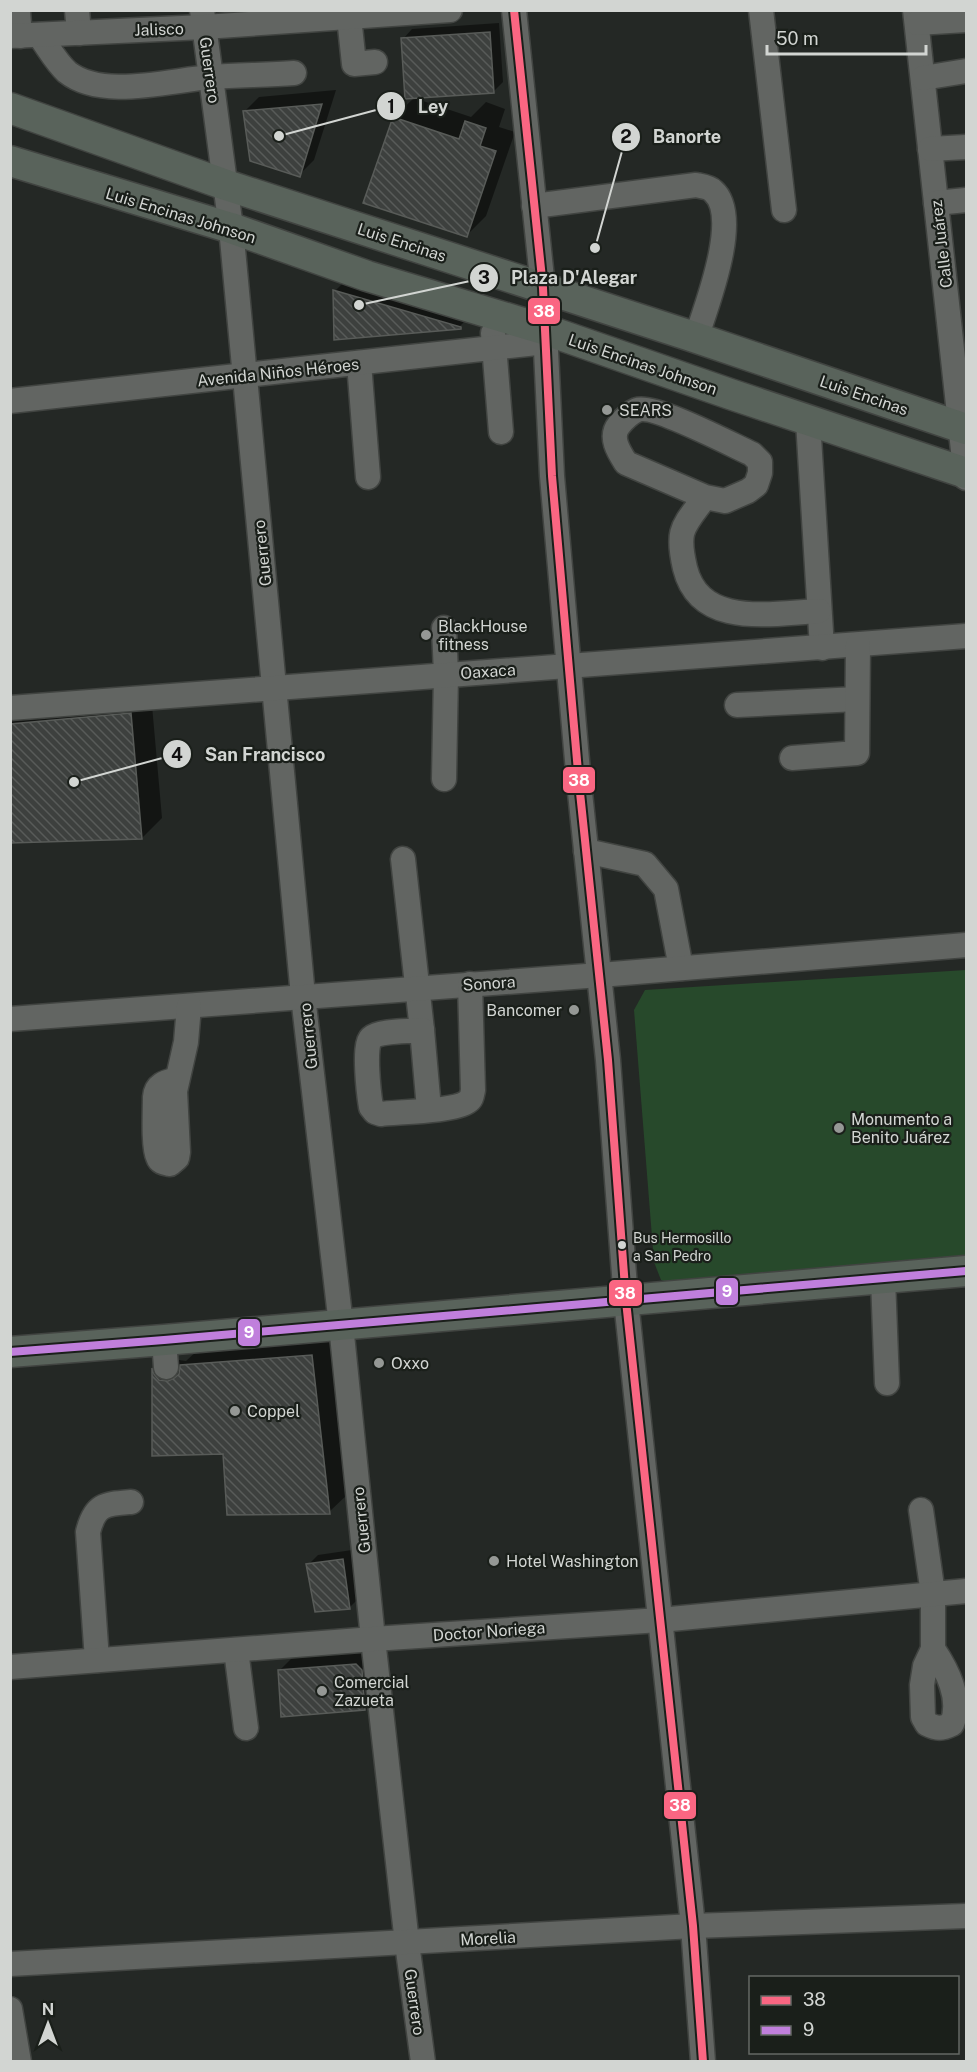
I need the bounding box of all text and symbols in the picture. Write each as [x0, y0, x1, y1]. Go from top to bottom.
scale bar [767, 18, 926, 56]
street label: Jalisco [134, 19, 184, 40]
text: 50 m [776, 28, 819, 49]
street label: Guerrero [195, 36, 224, 104]
callout: Ley [376, 88, 460, 124]
text: 1 [387, 96, 395, 117]
text: Ley [418, 96, 448, 117]
callout: Banorte [611, 119, 733, 155]
text: 2 [620, 126, 632, 147]
text: Banorte [653, 126, 721, 147]
street label: Luis Encinas Johnson [103, 184, 258, 247]
street label: Calle Juárez [927, 198, 956, 289]
street label: Luis Encinas [355, 219, 449, 266]
callout: Plaza D'Alegar [469, 260, 649, 296]
text: 3 [478, 267, 490, 288]
text: Plaza D'Alegar [511, 267, 638, 288]
line badge: 38 [527, 297, 561, 325]
text: 38 [533, 302, 555, 321]
street label: Luis Encinas Johnson [566, 330, 720, 399]
street label: Avenida Niños Héroes [196, 355, 360, 390]
street label: Luis Encinas [817, 371, 911, 419]
place label: SEARS [619, 401, 672, 420]
marker: SEARS [600, 403, 614, 417]
street label: Guerrero [250, 519, 275, 587]
place label: BlackHouse fitness [438, 617, 528, 654]
marker: BlackHouse fitness [419, 628, 433, 642]
street label: Oaxaca [460, 660, 516, 683]
callout: San Francisco [162, 736, 337, 772]
text: 4 [171, 744, 183, 765]
text: San Francisco [205, 744, 325, 765]
line badge: 38 [562, 766, 596, 794]
text: 38 [568, 771, 590, 790]
street label: Sonora [462, 972, 516, 995]
place label: Bancomer [486, 1001, 562, 1020]
street label: Guerrero [296, 1002, 321, 1070]
marker: Bancomer [567, 1003, 581, 1017]
place label: Monumento a Benito Juárez [851, 1110, 952, 1147]
marker: Monumento a Benito Juárez [832, 1121, 846, 1135]
place label: Bus Hermosillo a San Pedro [633, 1230, 732, 1264]
marker: Bus Hermosillo a San Pedro [616, 1239, 628, 1251]
line badge: 9 [715, 1277, 739, 1306]
line badge: 38 [608, 1279, 643, 1307]
text: 9 [722, 1282, 732, 1301]
text: 38 [614, 1284, 636, 1303]
line badge: 9 [237, 1318, 261, 1347]
text: 9 [244, 1323, 254, 1342]
place label: Oxxo [391, 1354, 429, 1373]
marker: Oxxo [372, 1356, 386, 1370]
place label: Coppel [247, 1402, 300, 1421]
marker: Coppel [228, 1404, 242, 1418]
street label: Guerrero [349, 1486, 374, 1554]
place label: Hotel Washington [506, 1552, 639, 1571]
marker: Hotel Washington [487, 1554, 501, 1568]
street label: Doctor Noriega [432, 1618, 546, 1645]
place label: Comercial Zazueta [334, 1673, 409, 1710]
marker: Comercial Zazueta [315, 1684, 329, 1698]
line badge: 38 [663, 1791, 697, 1820]
text: 38 [669, 1796, 691, 1815]
street label: Morelia [460, 1928, 516, 1949]
street label: Guerrero [400, 1968, 429, 2036]
legend [749, 1976, 959, 2054]
text: 38 [803, 1989, 826, 2010]
north arrow [18, 1994, 78, 2054]
text: N [42, 2000, 54, 2019]
text: 9 [803, 2019, 814, 2040]

